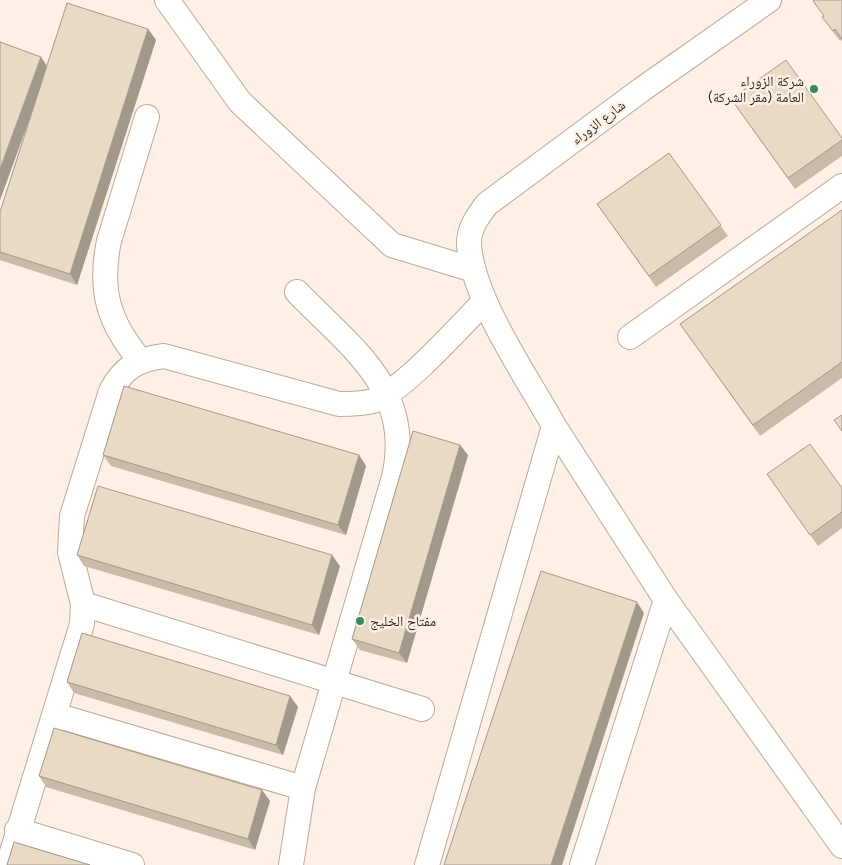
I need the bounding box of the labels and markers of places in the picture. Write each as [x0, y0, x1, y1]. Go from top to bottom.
place label: شركة الزوراء العامة (مقر الشركة) [708, 73, 804, 106]
marker: شركة الزوراء العامة (مقر الشركة) [808, 83, 820, 95]
place label: مفتاح الخليج [370, 613, 436, 631]
marker: مفتاح الخليج [354, 615, 366, 627]

